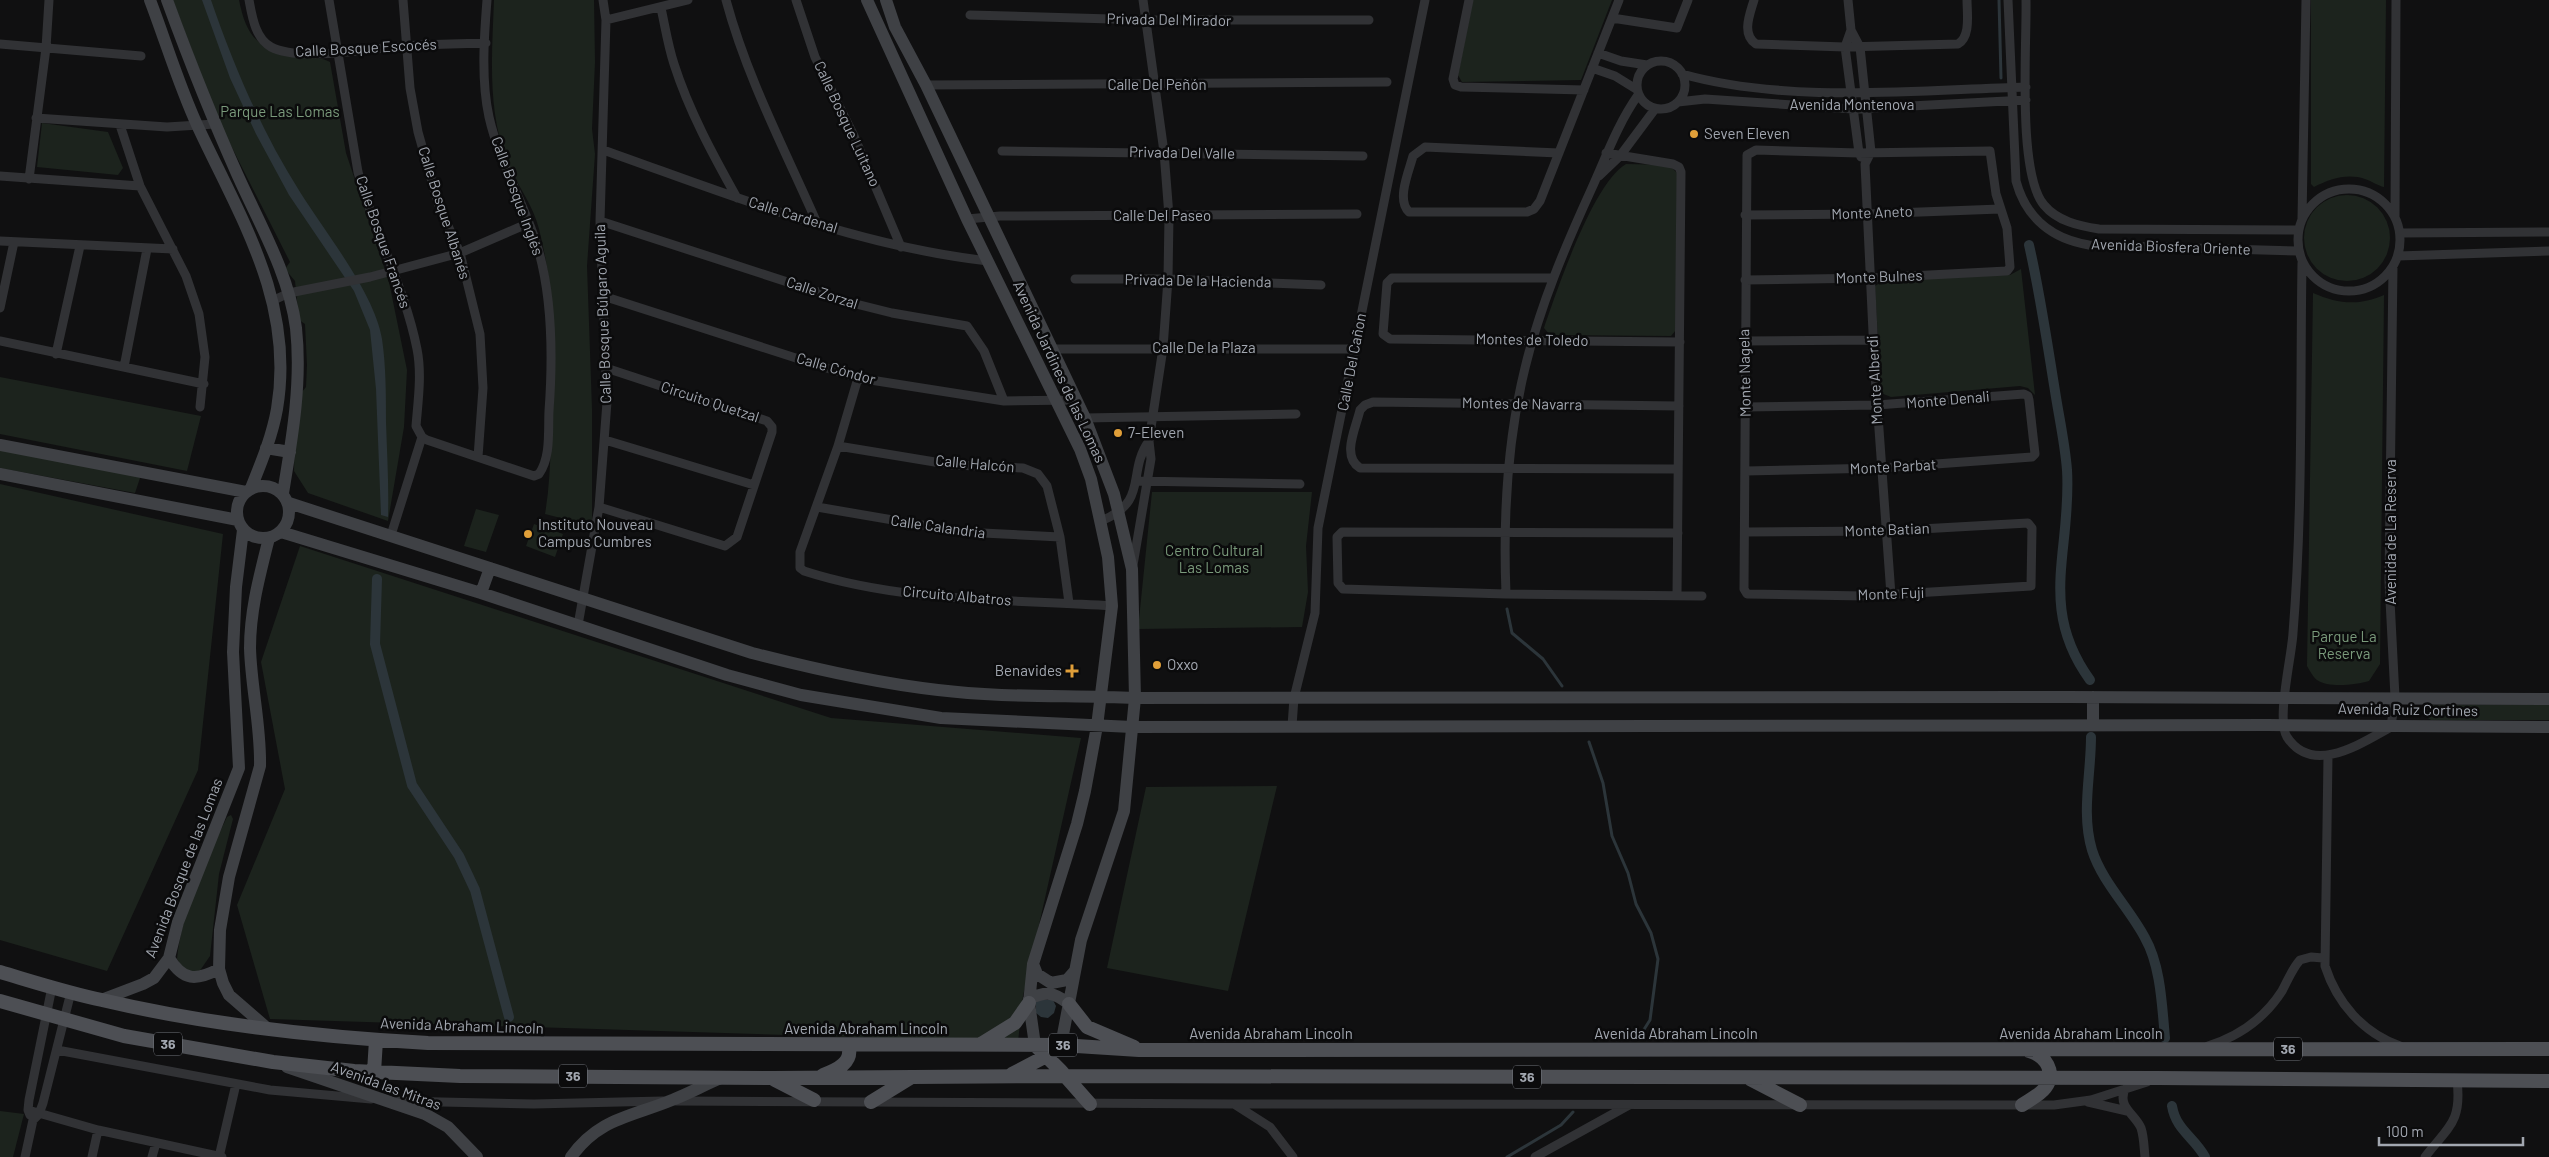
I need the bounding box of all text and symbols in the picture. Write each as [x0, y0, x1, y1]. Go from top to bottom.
street label: Privada Del Mirador [1106, 9, 1232, 29]
street label: Calle Bosque Escocés [295, 34, 437, 60]
street label: Calle Bosque Luitano [811, 58, 885, 189]
street label: Calle Del Peñón [1107, 75, 1207, 93]
street label: Avenida Montenova [1789, 95, 1915, 113]
park label: Parque Las Lomas [220, 102, 340, 120]
place label: Seven Eleven [1704, 124, 1790, 142]
marker: Seven Eleven [1688, 128, 1700, 140]
street label: Calle Bosque Inglés [488, 134, 548, 258]
street label: Privada Del Valle [1129, 142, 1235, 162]
street label: Calle Bosque Albanés [415, 144, 475, 281]
street label: Calle Bosque Francés [353, 173, 415, 310]
street label: Calle Cardenal [747, 192, 840, 236]
street label: Monte Aneto [1831, 202, 1913, 222]
street label: Calle Del Paseo [1113, 206, 1211, 224]
street label: Calle Bosque Búlgaro Aguila [590, 224, 614, 404]
street label: Avenida Biosfera Oriente [2091, 234, 2251, 258]
street label: Monte Bulnes [1835, 265, 1923, 287]
street label: Privada De la Hacienda [1124, 270, 1272, 290]
street label: Calle Zorzal [784, 272, 860, 312]
street label: Avenida Jardines de las Lomas [1010, 278, 1110, 465]
street label: Calle Del Cañon [1333, 311, 1369, 412]
street label: Montes de Toledo [1475, 329, 1589, 349]
street label: Monte Nagela [1734, 329, 1754, 417]
street label: Monte Alberdi [1863, 335, 1885, 425]
street label: Calle De la Plaza [1152, 338, 1256, 356]
street label: Calle Cóndor [795, 348, 878, 388]
street label: Circuito Quetzal [659, 377, 762, 425]
street label: Monte Denali [1906, 386, 1990, 412]
street label: Montes de Navarra [1462, 393, 1582, 413]
place label: 7-Eleven [1128, 423, 1184, 441]
marker: 7-Eleven [1112, 427, 1124, 439]
street label: Calle Halcón [935, 451, 1015, 475]
street label: Monte Parbat [1849, 455, 1937, 477]
street label: Avenida de La Reserva [2381, 459, 2399, 605]
street label: Calle Calandria [890, 510, 987, 542]
place label: Instituto Nouveau Campus Cumbres [538, 515, 653, 550]
street label: Monte Batian [1844, 519, 1930, 539]
marker: Instituto Nouveau Campus Cumbres [522, 528, 534, 540]
park label: Centro Cultural Las Lomas [1165, 541, 1263, 576]
street label: Circuito Albatros [902, 581, 1012, 609]
street label: Monte Fuji [1857, 583, 1925, 603]
park label: Parque La Reserva [2311, 627, 2377, 662]
place label: Oxxo [1167, 655, 1199, 673]
marker: Oxxo [1151, 659, 1163, 671]
place label: Benavides [995, 661, 1062, 679]
marker: Benavides [1066, 665, 1078, 677]
street label: Avenida Ruiz Cortines [2338, 699, 2478, 719]
street label: Avenida Bosque de las Lomas [140, 775, 226, 960]
street label: Avenida Abraham Lincoln [380, 1013, 544, 1037]
street label: Avenida Abraham Lincoln [784, 1019, 948, 1037]
street label: Avenida Abraham Lincoln [1189, 1024, 1353, 1042]
street label: Avenida Abraham Lincoln [1594, 1024, 1758, 1042]
street label: Avenida Abraham Lincoln [1999, 1024, 2163, 1042]
road number: 36 [154, 1032, 182, 1056]
road number: 36 [1049, 1034, 1077, 1056]
road number: 36 [2274, 1038, 2302, 1060]
street label: Avenida las Mitras [329, 1057, 444, 1113]
road number: 36 [559, 1064, 587, 1088]
road number: 36 [1513, 1066, 1541, 1088]
scale bar [2379, 1114, 2523, 1146]
text: 100 m [2386, 1122, 2424, 1140]

